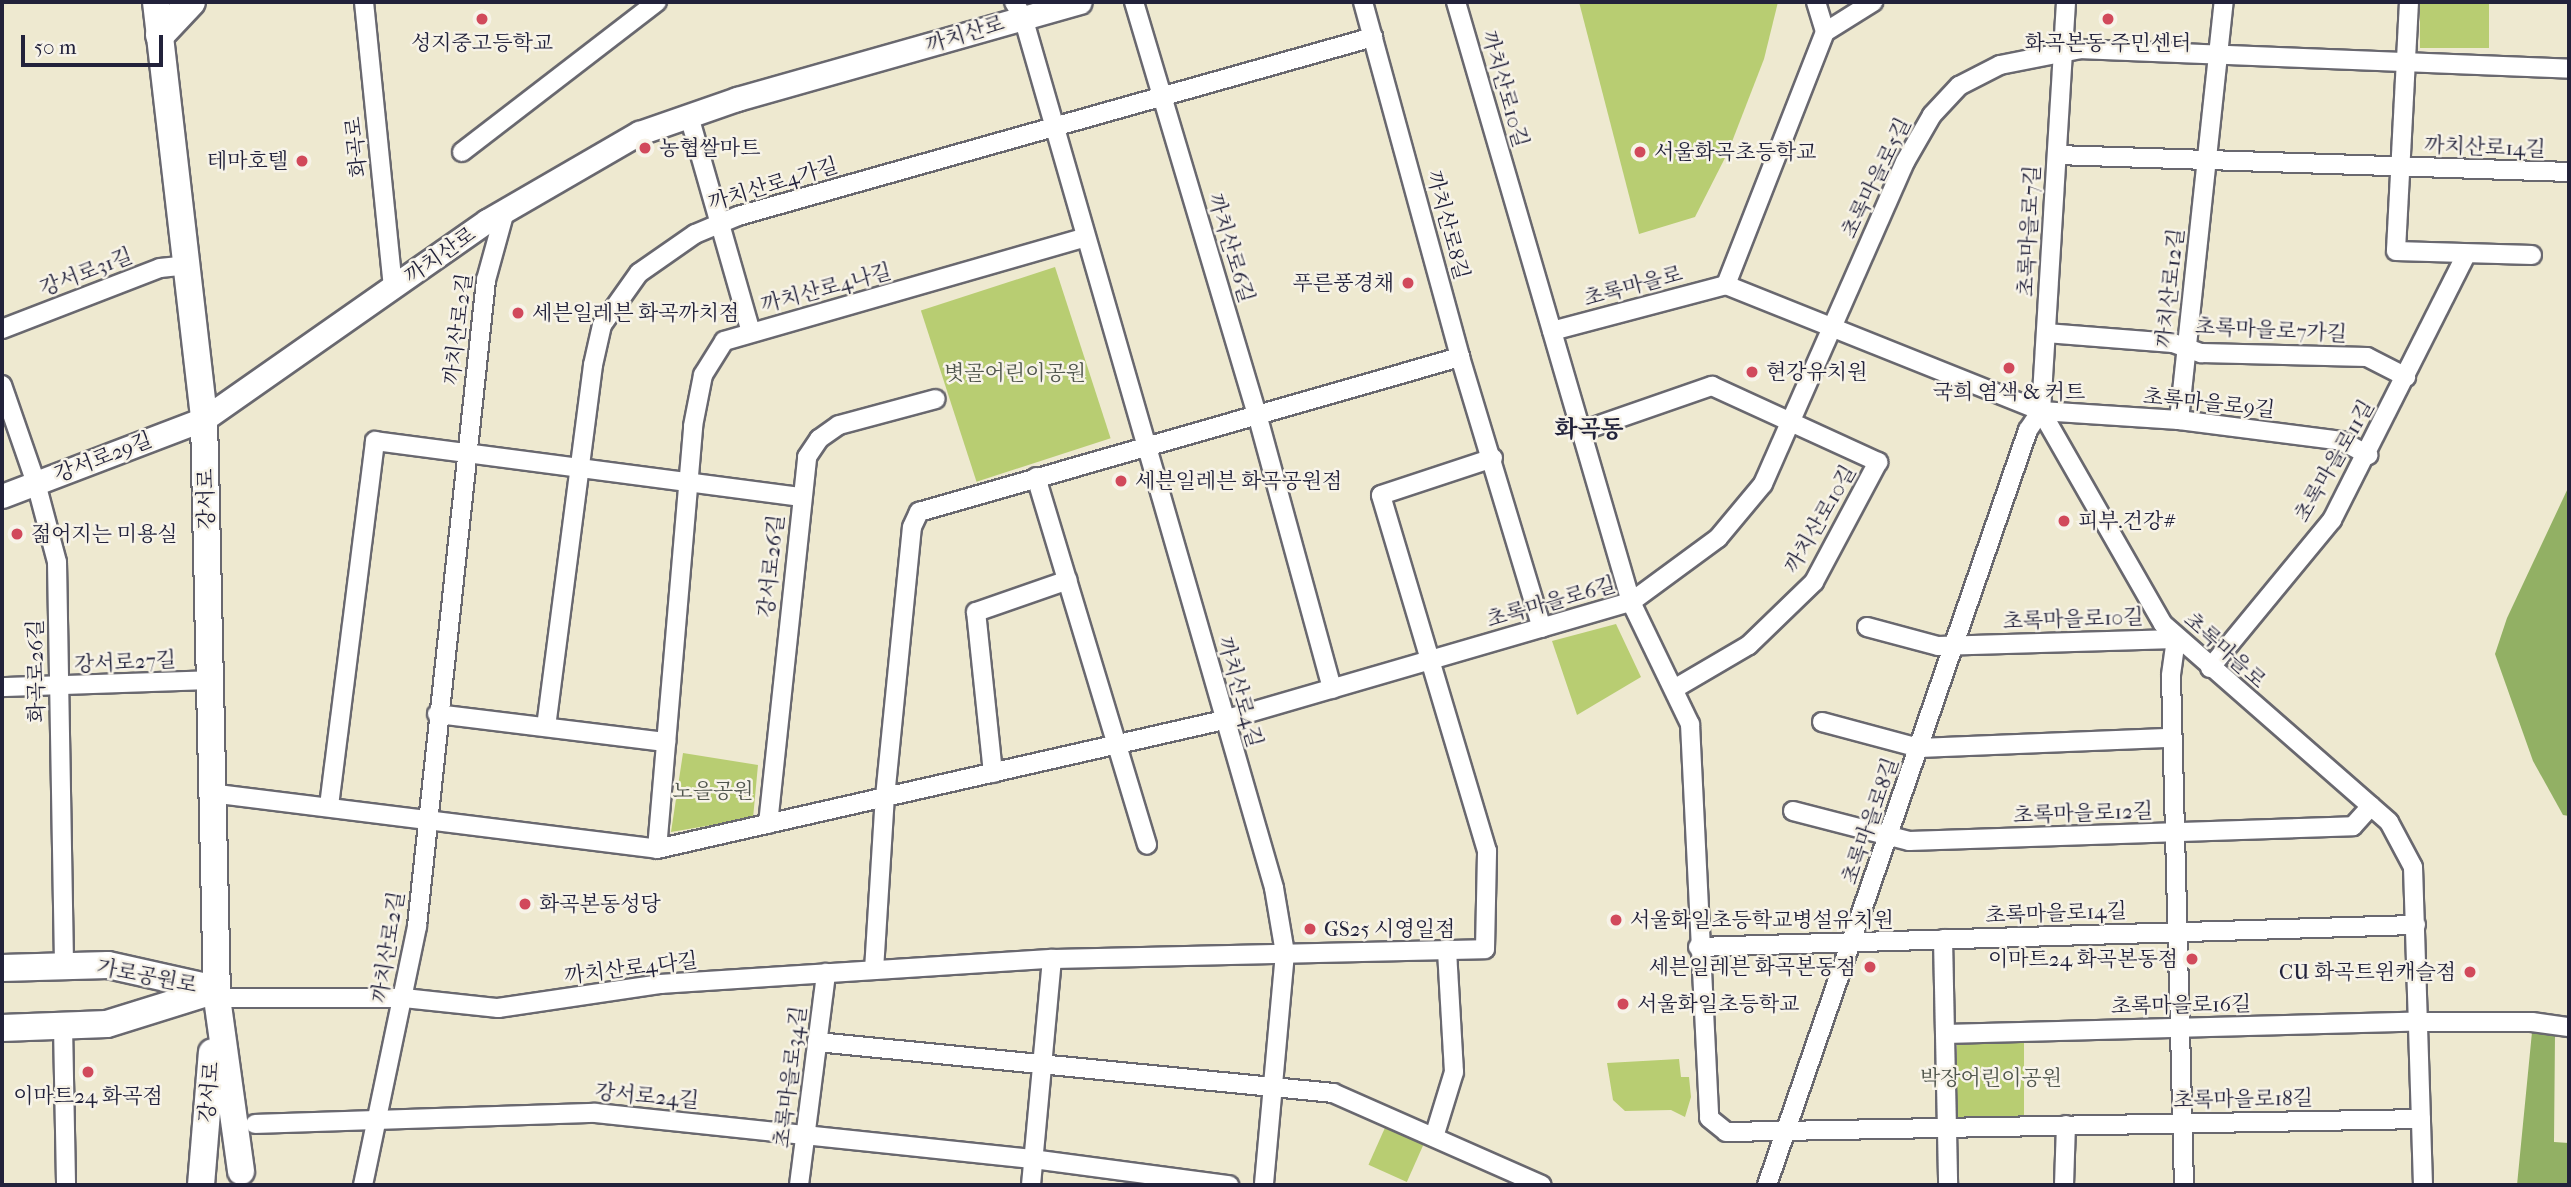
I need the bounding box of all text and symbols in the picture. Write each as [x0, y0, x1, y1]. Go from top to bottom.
street label: 까치산로 [923, 10, 1007, 58]
marker: 성지중고등학교 [474, 11, 490, 27]
marker: 화곡본동 주민센터 [2100, 11, 2116, 27]
scale bar [24, 21, 166, 65]
street label: 까치산로10길 [1476, 28, 1534, 150]
place label: 성지중고등학교 [411, 30, 553, 56]
place label: 화곡본동 주민센터 [2025, 30, 2191, 56]
text: 50 m [34, 35, 77, 59]
street label: 초록마을로5길 [1836, 114, 1916, 242]
street label: 화곡로 [340, 115, 372, 179]
street label: 까치산로14길 [2424, 132, 2546, 162]
place label: 농협쌀마트 [659, 135, 760, 161]
place label: 서울화곡초등학교 [1654, 139, 1816, 165]
marker: 농협쌀마트 [637, 140, 653, 156]
marker: 서울화곡초등학교 [1632, 144, 1648, 160]
place label: 테마호텔 [207, 148, 288, 174]
street label: 까치산로4가길 [705, 152, 841, 216]
marker: 테마호텔 [294, 153, 310, 169]
street label: 초록마을로7길 [2013, 165, 2045, 297]
street label: 까치산로8길 [1421, 168, 1475, 282]
street label: 까치산로6길 [1202, 190, 1260, 306]
street label: 까치산로 [400, 221, 480, 289]
street label: 까치산로12길 [2151, 227, 2189, 349]
street label: 강서로31길 [36, 243, 136, 301]
street label: 까치산로4나길 [758, 258, 894, 318]
street label: 초록마을로 [1581, 261, 1685, 311]
place label: 푸른풍경채 [1293, 270, 1394, 296]
street label: 까치산로2길 [439, 272, 477, 386]
marker: 푸른풍경채 [1400, 275, 1416, 291]
place label: 세븐일레븐 화곡까치점 [532, 300, 739, 326]
marker: 세븐일레븐 화곡까치점 [510, 305, 526, 321]
street label: 초록마을로7가길 [2194, 313, 2348, 347]
place label: 현강유치원 [1766, 359, 1867, 385]
park label: 볏골어린이공원 [944, 360, 1086, 386]
marker: 국희 염색 & 커트 [2001, 360, 2017, 376]
marker: 현강유치원 [1744, 364, 1760, 380]
place label: 국희 염색 & 커트 [1933, 379, 2085, 405]
street label: 초록마을로9길 [2142, 384, 2276, 422]
street label: 초록마을로11길 [2289, 396, 2379, 526]
district label: 화곡동 [1554, 416, 1624, 444]
street label: 강서로29길 [50, 427, 156, 487]
street label: 까치산로10길 [1779, 461, 1861, 577]
street label: 강서로 [193, 468, 219, 530]
place label: 세븐일레븐 화곡공원점 [1135, 468, 1342, 494]
marker: 세븐일레븐 화곡공원점 [1113, 473, 1129, 489]
place label: 피부.건강# [2078, 508, 2176, 534]
street label: 강서로26길 [753, 513, 789, 619]
marker: 피부.건강# [2056, 513, 2072, 529]
place label: 젊어지는 미용실 [31, 521, 178, 547]
marker: 젊어지는 미용실 [9, 526, 25, 542]
street label: 초록마을로6길 [1484, 572, 1618, 632]
street label: 초록마을로10길 [2002, 604, 2144, 634]
street label: 초록마을로 [2179, 607, 2271, 693]
street label: 화곡로26길 [23, 619, 49, 723]
street label: 까치산로4길 [1212, 634, 1268, 750]
street label: 강서로27길 [73, 647, 177, 677]
street label: 초록마을로8길 [1837, 754, 1903, 888]
park label: 노을공원 [672, 778, 754, 804]
street label: 초록마을로12길 [2013, 798, 2153, 828]
street label: 까치산로2길 [367, 890, 409, 1004]
place label: 화곡본동성당 [539, 891, 661, 917]
marker: 화곡본동성당 [517, 896, 533, 912]
street label: 초록마을로14길 [1985, 898, 2127, 928]
place label: 서울화일초등학교병설유치원 [1630, 907, 1894, 933]
marker: 서울화일초등학교병설유치원 [1608, 912, 1624, 928]
place label: GS25 시영일점 [1324, 916, 1455, 942]
marker: GS25 시영일점 [1302, 921, 1318, 937]
place label: 이마트24 화곡본동점 [1988, 946, 2178, 972]
street label: 까치산로4다길 [563, 947, 699, 989]
marker: 이마트24 화곡본동점 [2184, 951, 2200, 967]
street label: 가로공원로 [95, 954, 199, 998]
place label: 세븐일레븐 화곡본동점 [1649, 954, 1856, 980]
marker: 세븐일레븐 화곡본동점 [1862, 959, 1878, 975]
place label: CU 화곡트윈캐슬점 [2279, 959, 2456, 985]
marker: CU 화곡트윈캐슬점 [2462, 964, 2478, 980]
place label: 서울화일초등학교 [1637, 991, 1799, 1017]
street label: 초록마을로16길 [2111, 991, 2251, 1019]
marker: 서울화일초등학교 [1615, 996, 1631, 1012]
street label: 초록마을로34길 [769, 1005, 811, 1149]
street label: 강서로 [194, 1061, 224, 1123]
marker: 이마트24 화곡점 [80, 1064, 96, 1080]
park label: 박장어린이공원 [1920, 1065, 2062, 1091]
street label: 강서로24길 [594, 1079, 700, 1113]
place label: 이마트24 화곡점 [13, 1083, 163, 1109]
street label: 초록마을로18길 [2173, 1085, 2313, 1113]

